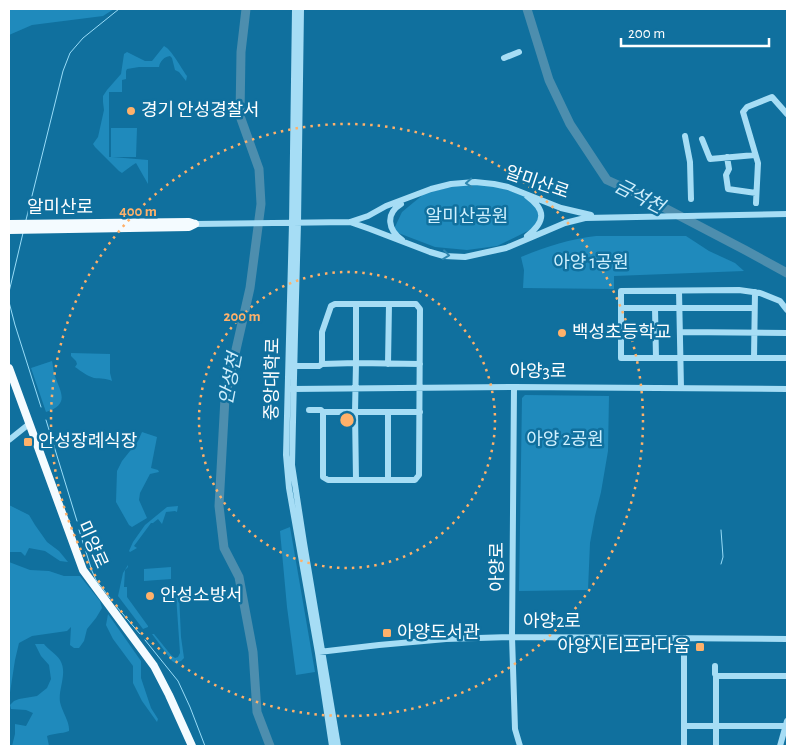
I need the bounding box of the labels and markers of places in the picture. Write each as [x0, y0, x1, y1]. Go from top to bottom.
place label: 경기 안성경찰서 [141, 100, 260, 120]
marker: 경기 안성경찰서 [125, 105, 137, 117]
place label: 백성초등학교 [572, 322, 671, 342]
marker: 백성초등학교 [556, 327, 568, 339]
centre of rings [338, 411, 356, 429]
place label: 안성장례식장 [38, 431, 137, 451]
marker: 안성장례식장 [22, 436, 34, 448]
place label: 안성소방서 [160, 585, 243, 605]
marker: 안성소방서 [144, 590, 156, 602]
place label: 아양도서관 [397, 623, 480, 642]
marker: 아양도서관 [381, 627, 393, 639]
place label: 아양시티프라다움 [558, 636, 690, 656]
marker: 아양시티프라다움 [694, 641, 706, 653]

